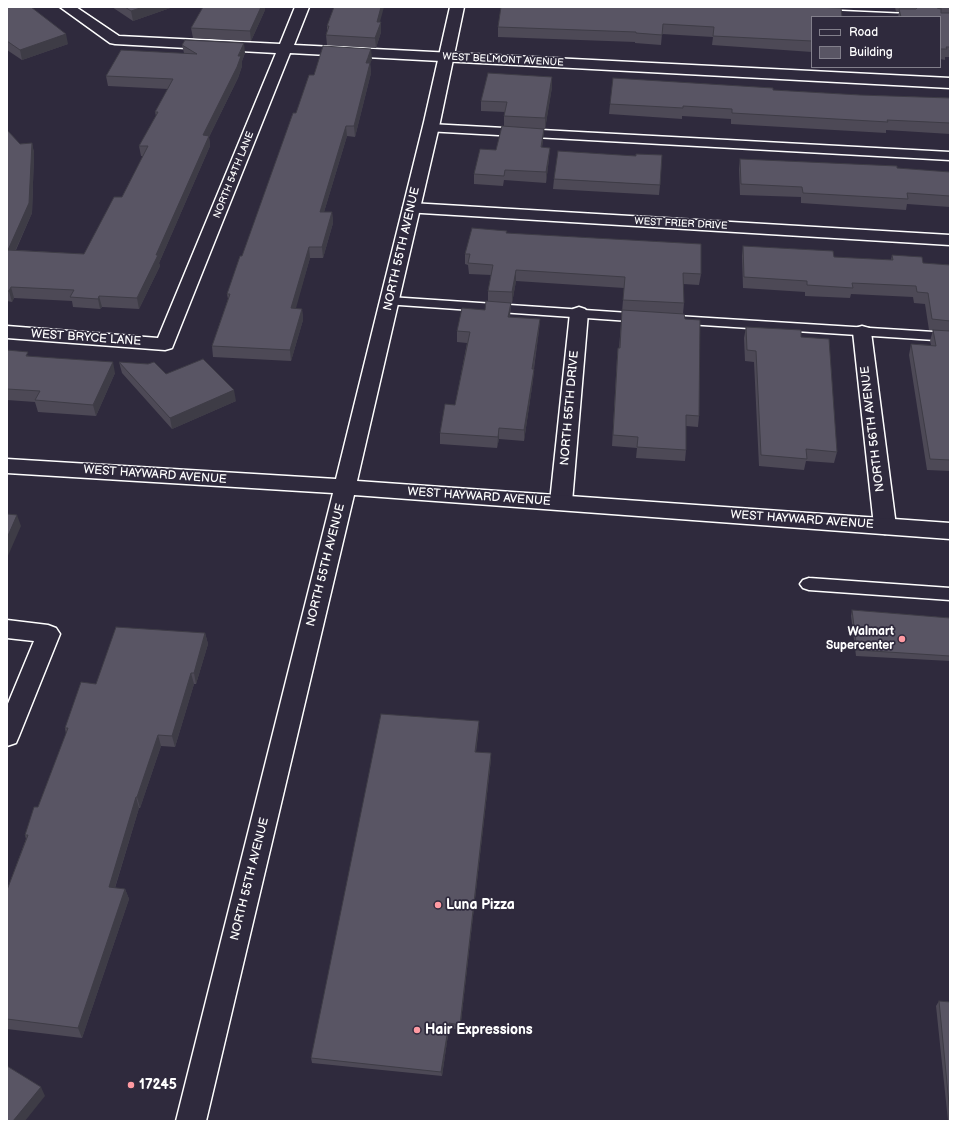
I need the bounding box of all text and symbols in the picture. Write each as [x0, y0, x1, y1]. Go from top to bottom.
legend [811, 16, 941, 68]
text: Road [849, 25, 878, 40]
text: Building [849, 45, 893, 60]
street label: WEST BELMONT AVENUE [442, 51, 564, 69]
street label: NORTH 54TH LANE [211, 130, 257, 220]
street label: NORTH 55TH AVENUE [381, 186, 423, 312]
street label: WEST FRIER DRIVE [634, 216, 728, 232]
street label: WEST BRYCE LANE [30, 327, 142, 349]
street label: NORTH 55TH DRIVE [558, 350, 582, 466]
street label: NORTH 56TH AVENUE [858, 365, 888, 493]
street label: WEST HAYWARD AVENUE [83, 463, 227, 487]
street label: WEST HAYWARD AVENUE [407, 485, 551, 509]
street label: NORTH 55TH AVENUE [304, 502, 348, 628]
street label: WEST HAYWARD AVENUE [730, 508, 874, 532]
place label: Walmart Supercenter [826, 625, 894, 653]
marker: Walmart Supercenter [897, 634, 907, 644]
street label: NORTH 55TH AVENUE [228, 816, 272, 942]
place label: Luna Pizza [446, 897, 515, 913]
marker: Luna Pizza [433, 900, 443, 910]
place label: Hair Expressions [425, 1022, 533, 1038]
marker: Hair Expressions [412, 1025, 422, 1035]
place label: 17245 [139, 1077, 177, 1093]
marker: 17245 [126, 1080, 136, 1090]

